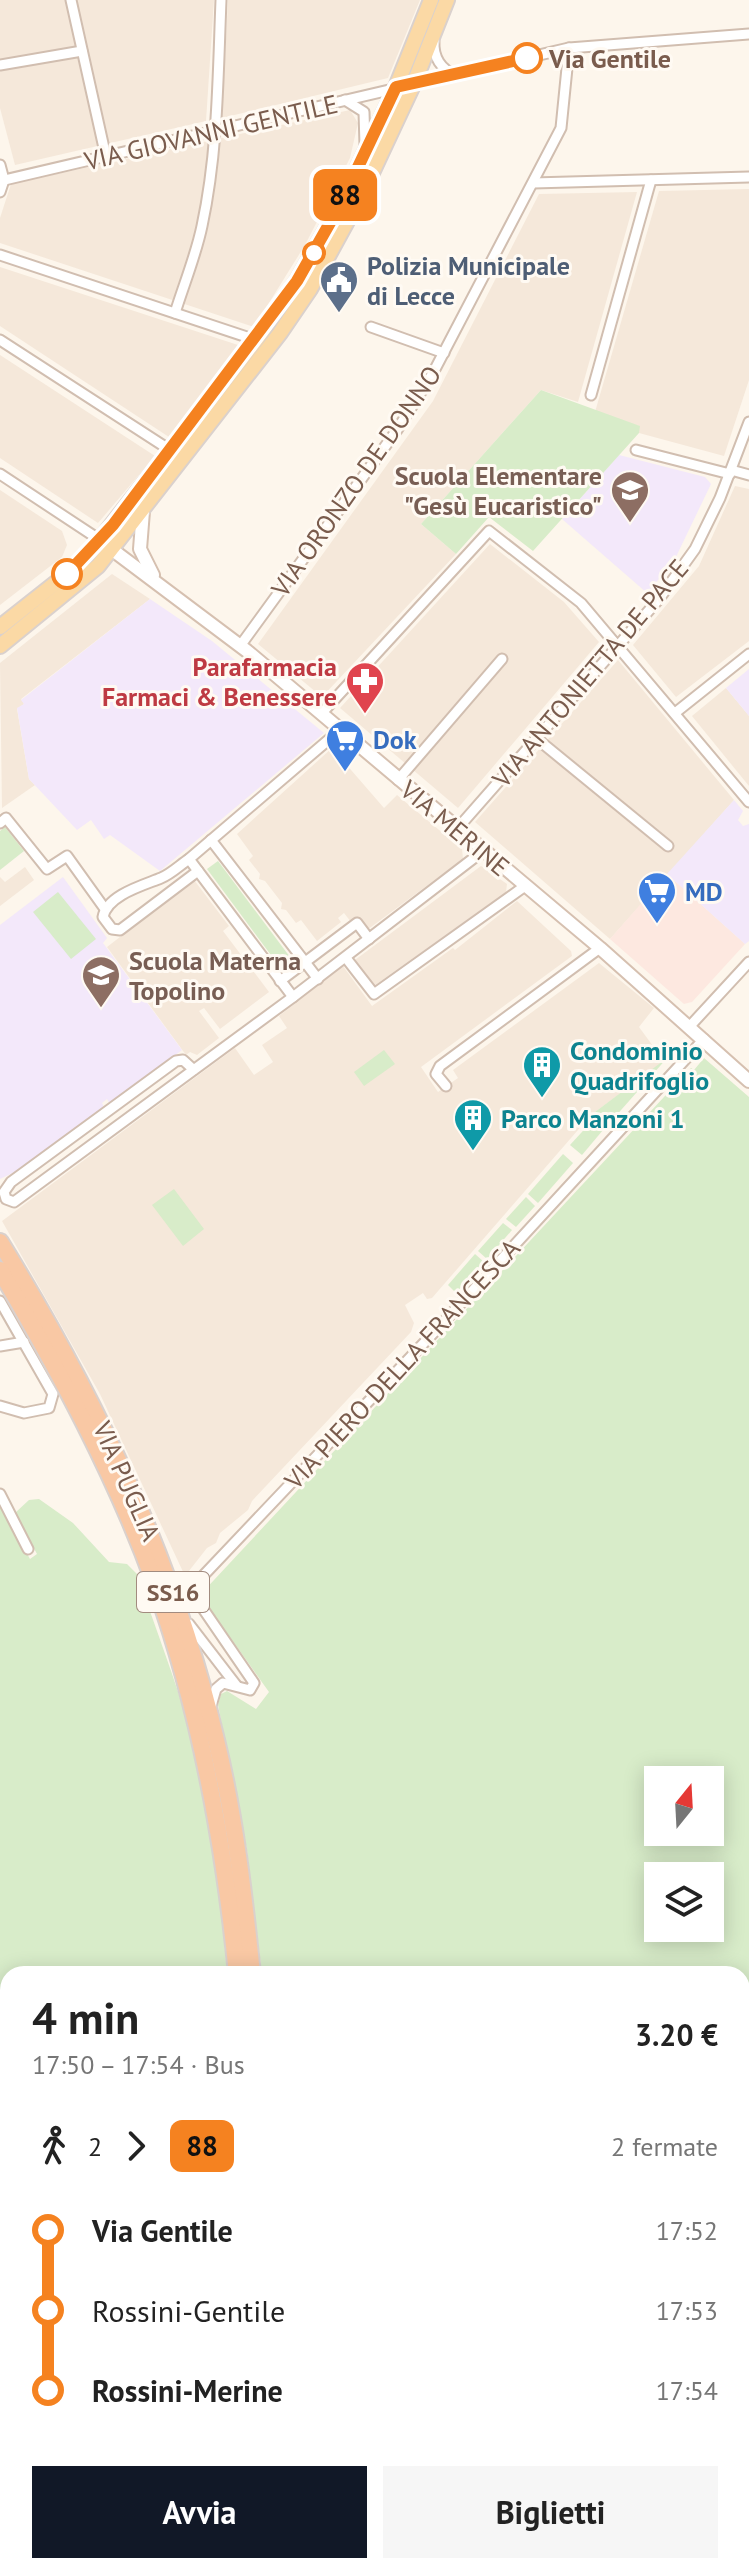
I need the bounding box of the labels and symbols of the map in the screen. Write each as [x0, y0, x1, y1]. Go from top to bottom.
place label: Via Gentile [548, 42, 671, 75]
marker: Via Gentile [512, 43, 542, 73]
street label: VIA GIOVANNI GENTILE [80, 87, 341, 177]
line badge: 88 [309, 169, 381, 221]
unlabelled marker [303, 242, 325, 264]
place label: Polizia Municipale di Lecce [367, 249, 570, 312]
public building icon: Polizia Municipale di Lecce [318, 259, 360, 314]
street label: VIA ORONZO DE DONNO [263, 359, 448, 604]
place label: Scuola Elementare "Gesù Eucaristico" [395, 459, 602, 522]
school or university icon: Scuola Elementare "Gesù Eucaristico" [609, 469, 651, 524]
street label: VIA ANTONIETTA DE PACE [484, 552, 695, 795]
unlabelled marker [52, 559, 82, 589]
place label: Parafarmacia Farmaci & Benessere [102, 650, 337, 713]
pharmacy icon: Parafarmacia Farmaci & Benessere [344, 660, 386, 715]
supermarket icon: Dok [324, 718, 366, 773]
place label: Dok [373, 723, 417, 756]
street label: VIA MERINE [393, 772, 516, 883]
supermarket icon: MD [636, 870, 678, 925]
place label: MD [685, 875, 723, 908]
place label: Scuola Materna Topolino [129, 944, 301, 1007]
school or university icon: Scuola Materna Topolino [80, 954, 122, 1009]
place label: Condominio Quadrifoglio [570, 1034, 709, 1097]
building icon: Condominio Quadrifoglio [521, 1044, 563, 1099]
building icon: Parco Manzoni 1 [452, 1097, 494, 1152]
place label: Parco Manzoni 1 [501, 1102, 685, 1135]
street label: VIA PIERO DELLA FRANCESCA [277, 1232, 527, 1497]
street label: VIA PUGLIA [86, 1415, 168, 1546]
road number: SS16 [137, 1572, 209, 1612]
north arrow [644, 1766, 724, 1846]

